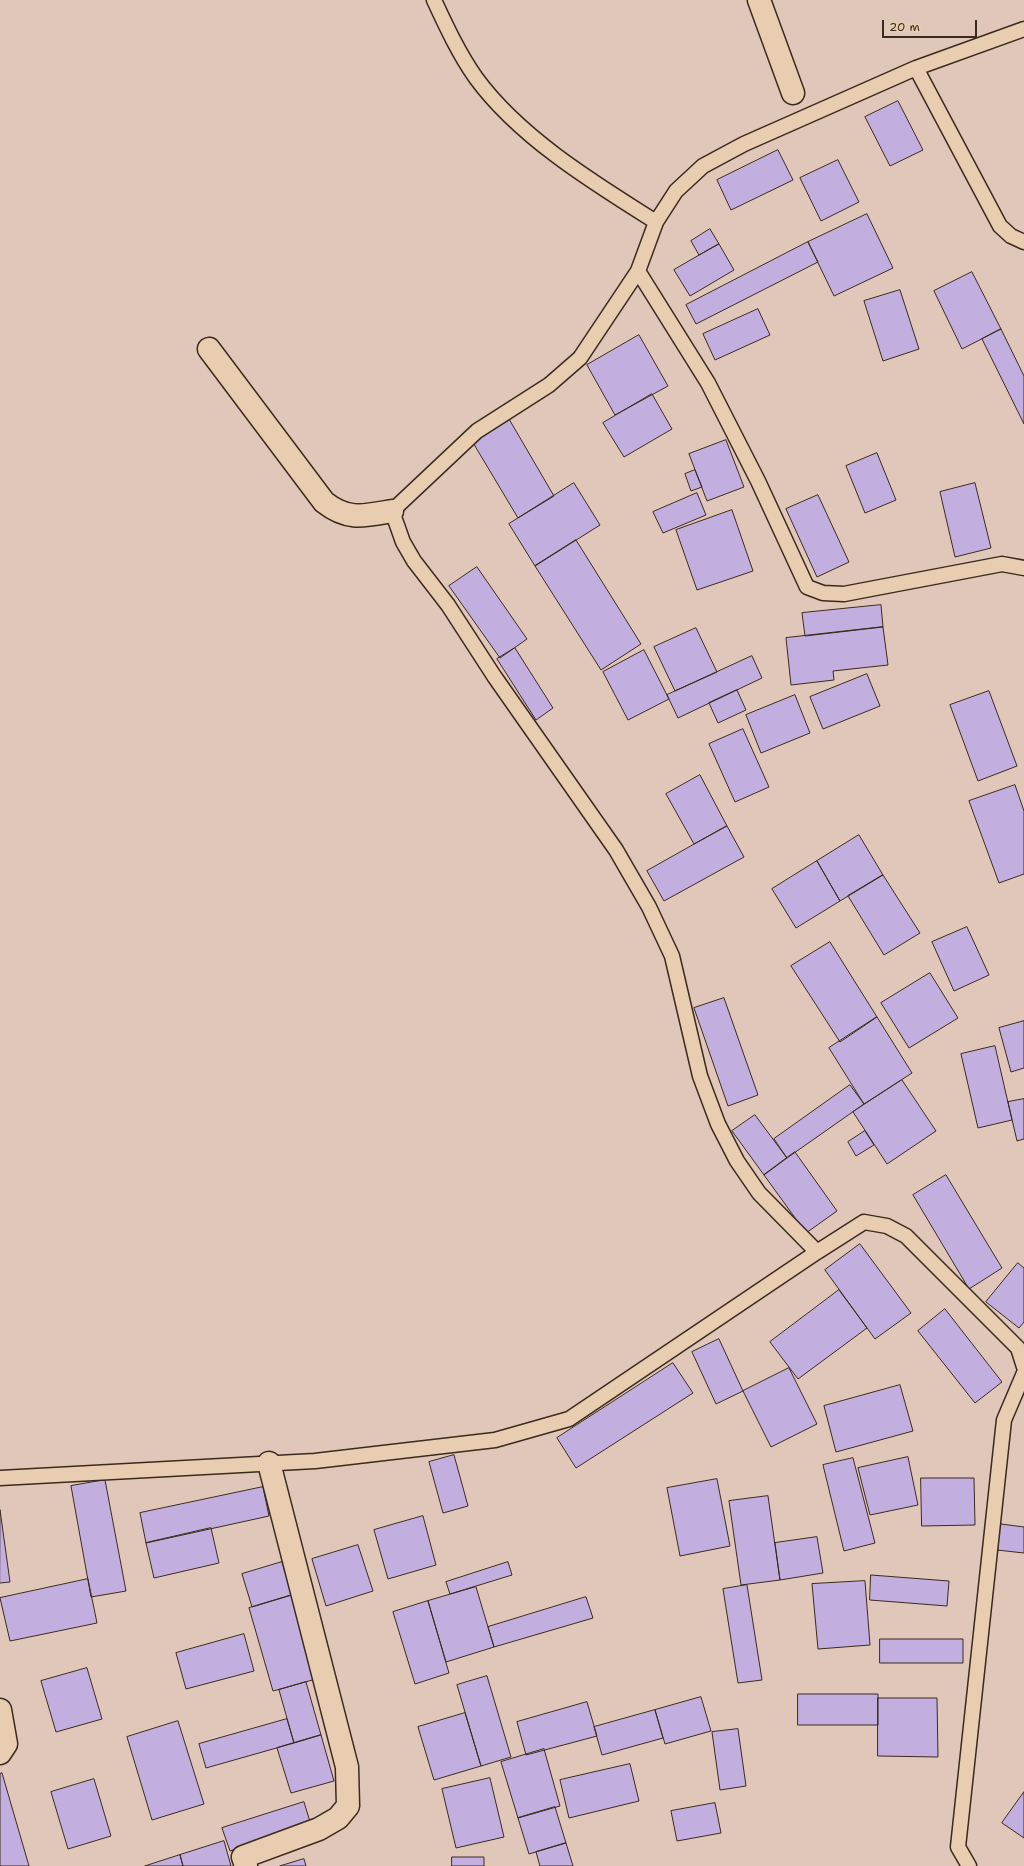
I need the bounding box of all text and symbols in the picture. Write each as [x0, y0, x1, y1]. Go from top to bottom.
scale bar [884, 12, 979, 38]
text: 20 m [889, 19, 920, 35]

